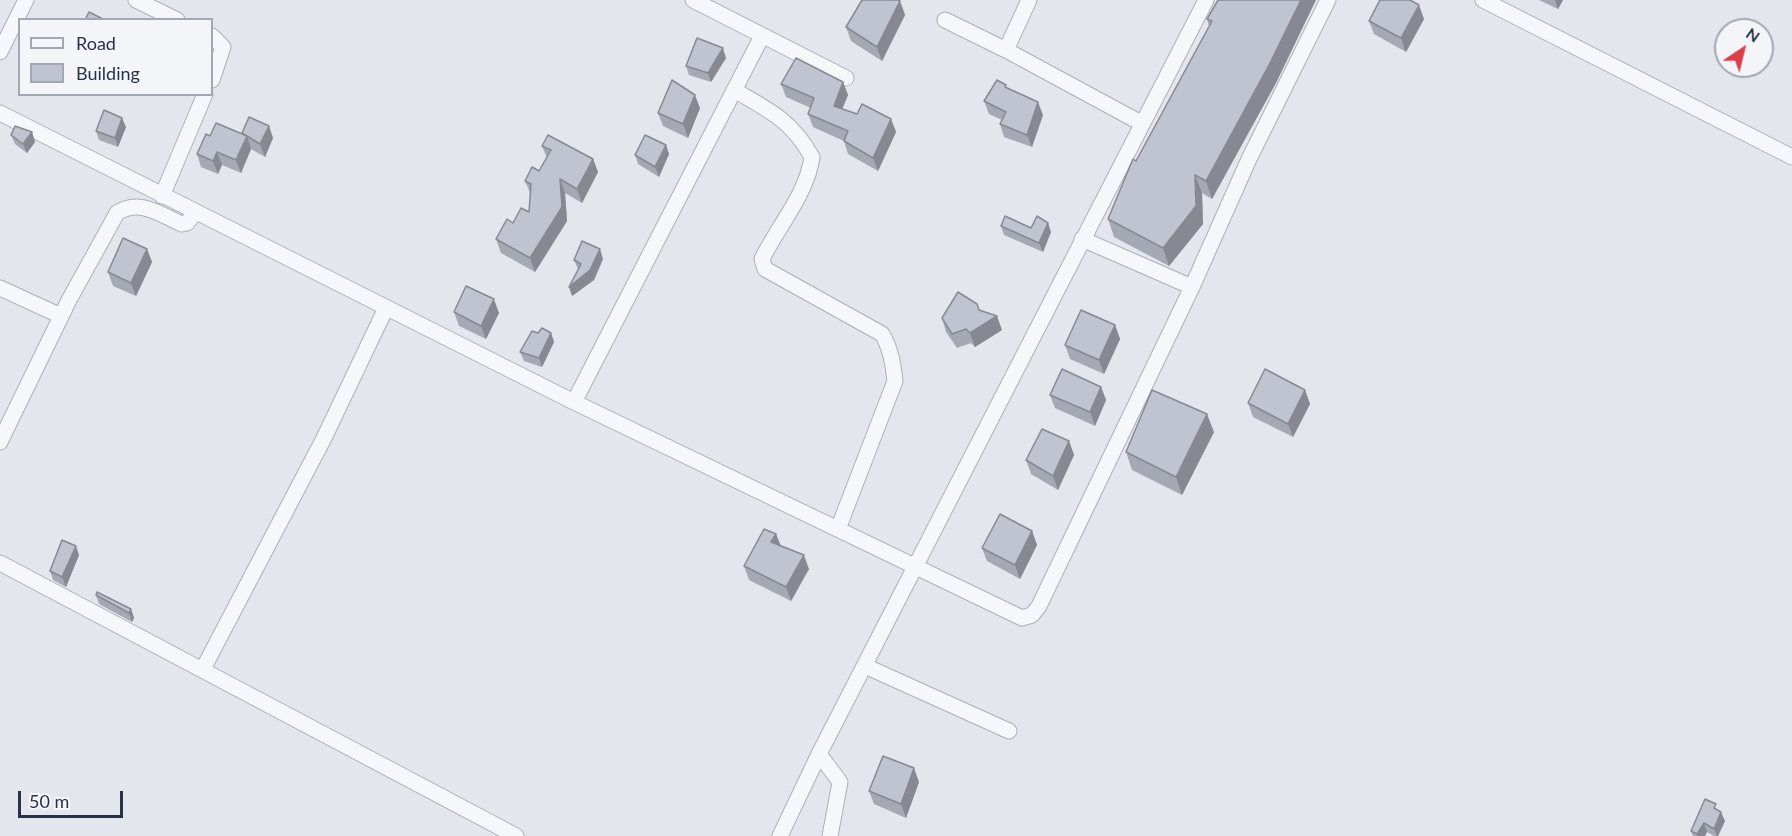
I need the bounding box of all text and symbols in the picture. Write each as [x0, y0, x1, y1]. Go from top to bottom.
legend [18, 18, 213, 96]
north arrow [1714, 18, 1774, 78]
text: N [1743, 23, 1764, 46]
text: Road [76, 32, 116, 54]
text: Building [76, 62, 140, 84]
scale bar [21, 779, 126, 817]
text: 50 m [29, 790, 69, 812]

